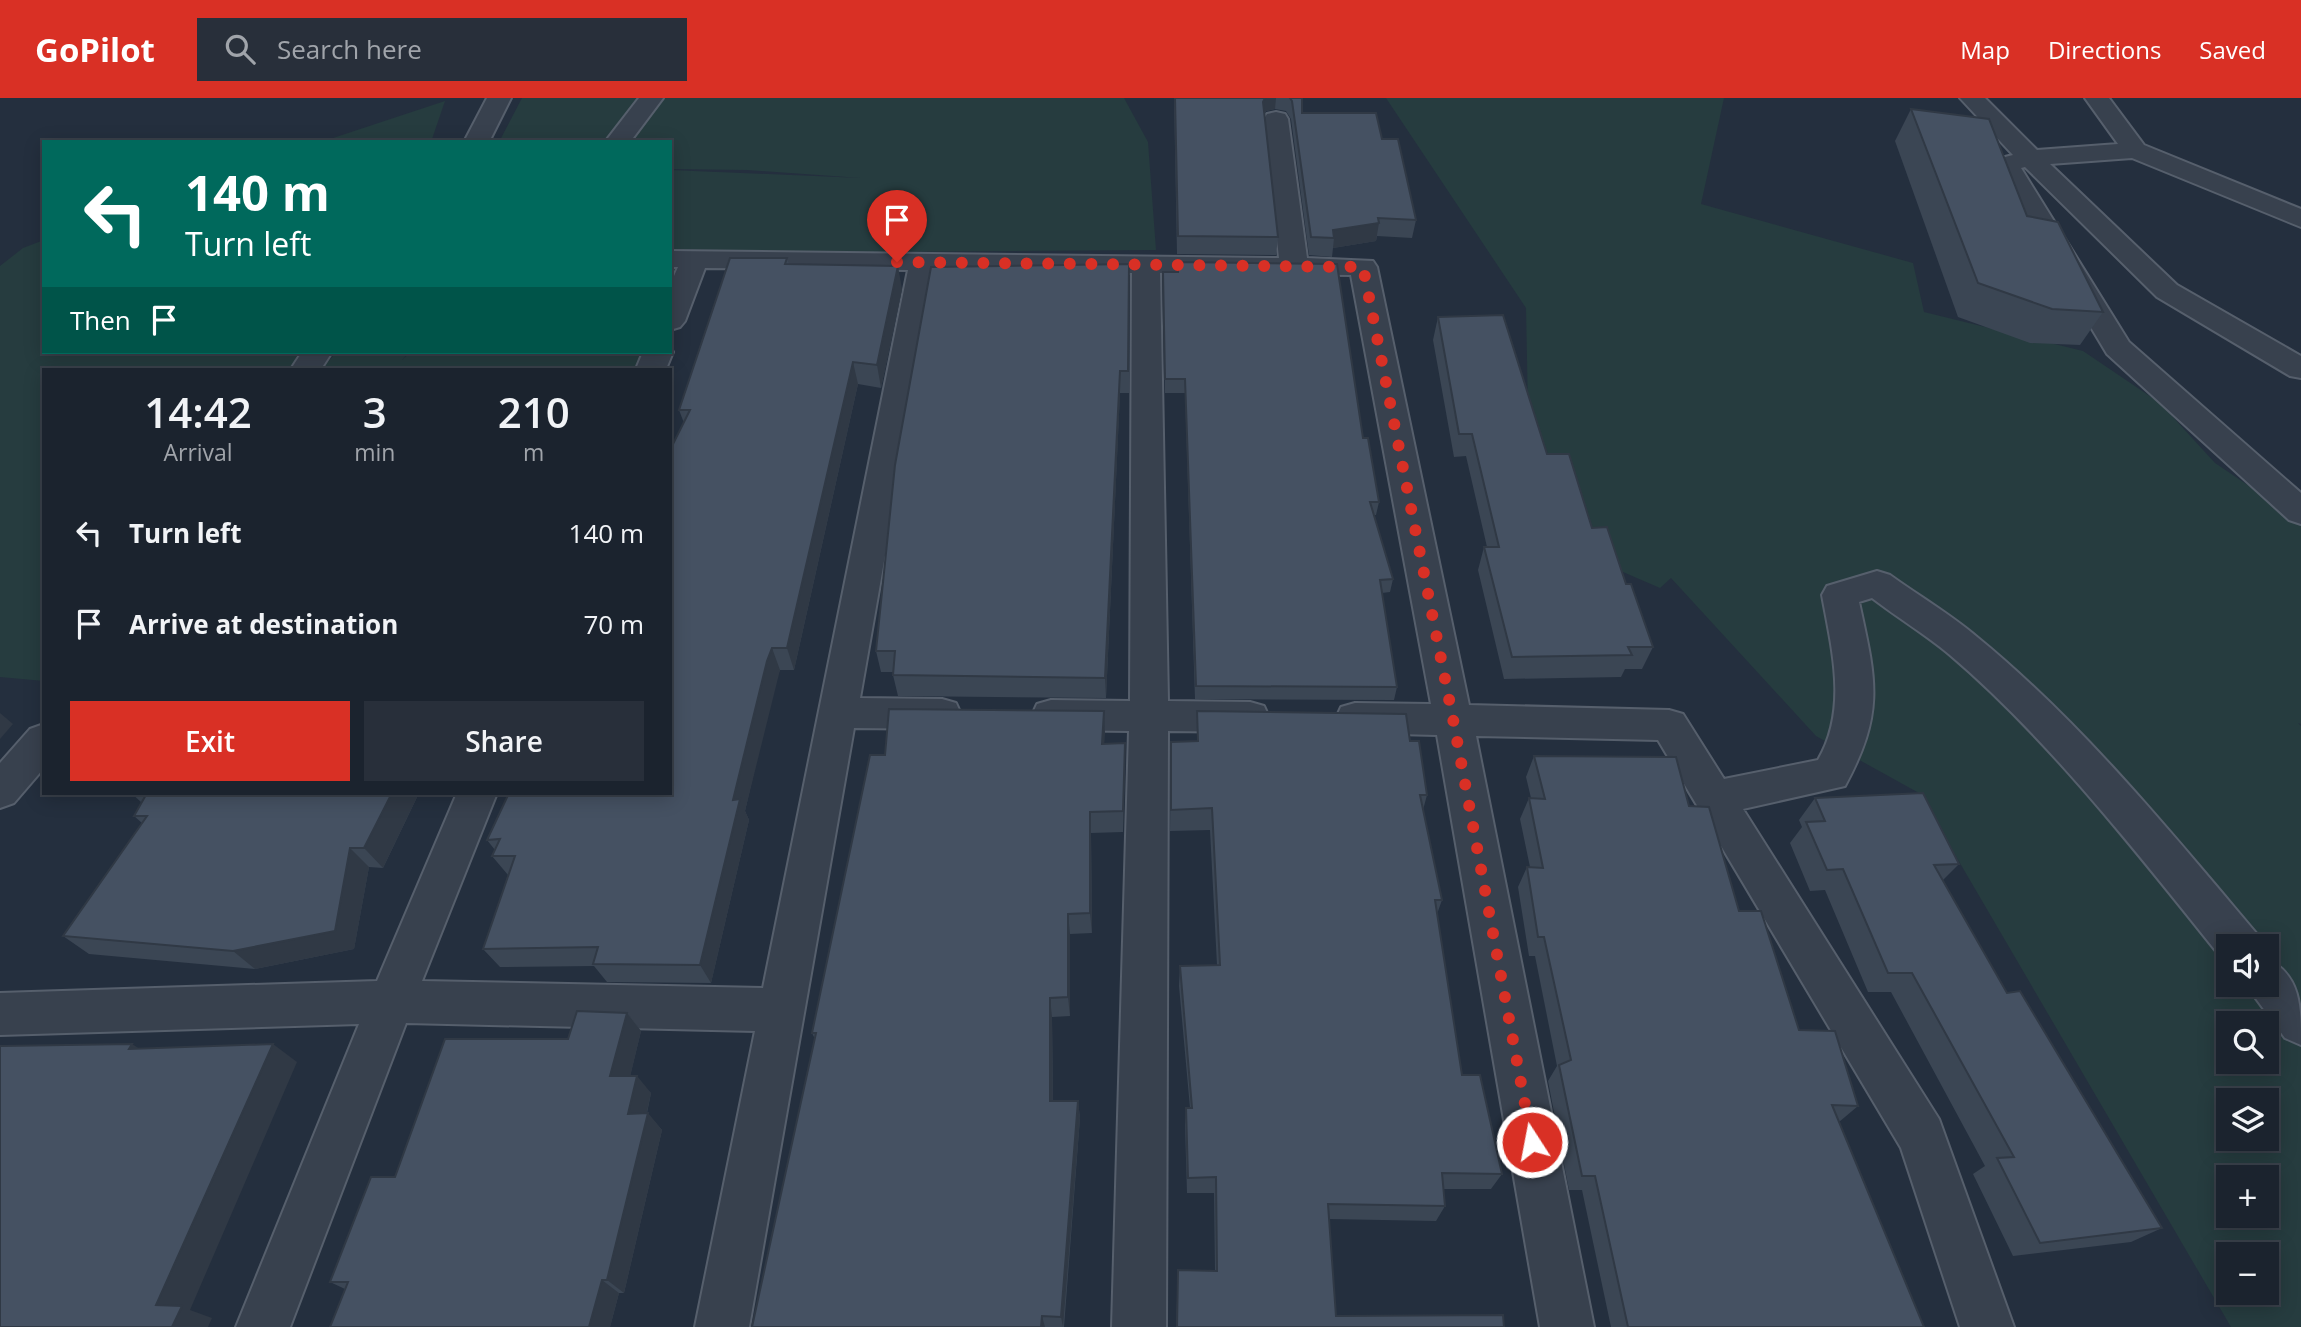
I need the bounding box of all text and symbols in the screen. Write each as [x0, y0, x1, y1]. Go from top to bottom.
search box [197, 18, 687, 81]
text: GoPilot [35, 27, 155, 72]
icon: search [221, 30, 259, 68]
text: Search here [277, 31, 422, 67]
text: Map [1960, 33, 2010, 66]
text: Directions [2048, 33, 2161, 66]
text: Saved [2199, 33, 2266, 66]
text: 140 m [185, 159, 330, 225]
icon: left [70, 168, 161, 259]
pin [867, 190, 927, 262]
icon: arrive [878, 201, 916, 239]
text: Turn left [185, 222, 311, 265]
icon: arrive [145, 301, 183, 339]
text: Then [70, 302, 131, 338]
text: 14:42 [144, 383, 252, 440]
text: 3 [363, 383, 387, 440]
text: 210 [498, 383, 570, 440]
text: Arrival [163, 436, 233, 468]
text: min [354, 436, 395, 468]
text: m [523, 436, 544, 468]
icon: left [70, 514, 108, 552]
text: Turn left [129, 515, 241, 551]
text: 140 m [569, 515, 644, 551]
icon: arrive [70, 605, 108, 643]
text: Arrive at destination [129, 606, 398, 642]
text: 70 m [583, 606, 644, 642]
button: Exit [70, 701, 350, 781]
button: Share [364, 701, 644, 781]
map controls [2216, 934, 2279, 1305]
button: sound [2216, 934, 2279, 997]
button: search [2216, 1011, 2279, 1074]
button: layers [2216, 1088, 2279, 1151]
position arrow [1495, 1105, 1569, 1179]
button: + [2216, 1165, 2279, 1228]
button: − [2216, 1242, 2279, 1305]

